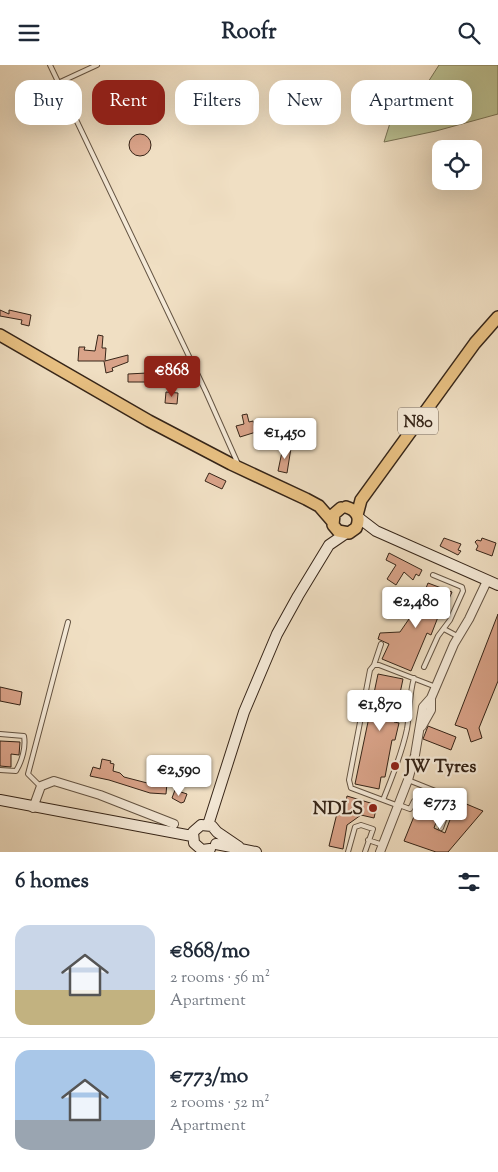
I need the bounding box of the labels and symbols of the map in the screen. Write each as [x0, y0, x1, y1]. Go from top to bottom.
pin: €868 [142, 355, 202, 398]
road number: N80 [398, 407, 438, 435]
pin: €1,450 [244, 417, 326, 460]
pin: €2,480 [375, 587, 457, 629]
pin: €1,870 [339, 689, 421, 732]
pin: €2,590 [138, 755, 220, 797]
place label: JW Tyres [403, 755, 476, 781]
marker: JW Tyres [389, 760, 401, 772]
pin: €773 [410, 787, 470, 830]
place label: NDLS [313, 797, 363, 823]
marker: NDLS [367, 802, 379, 814]

